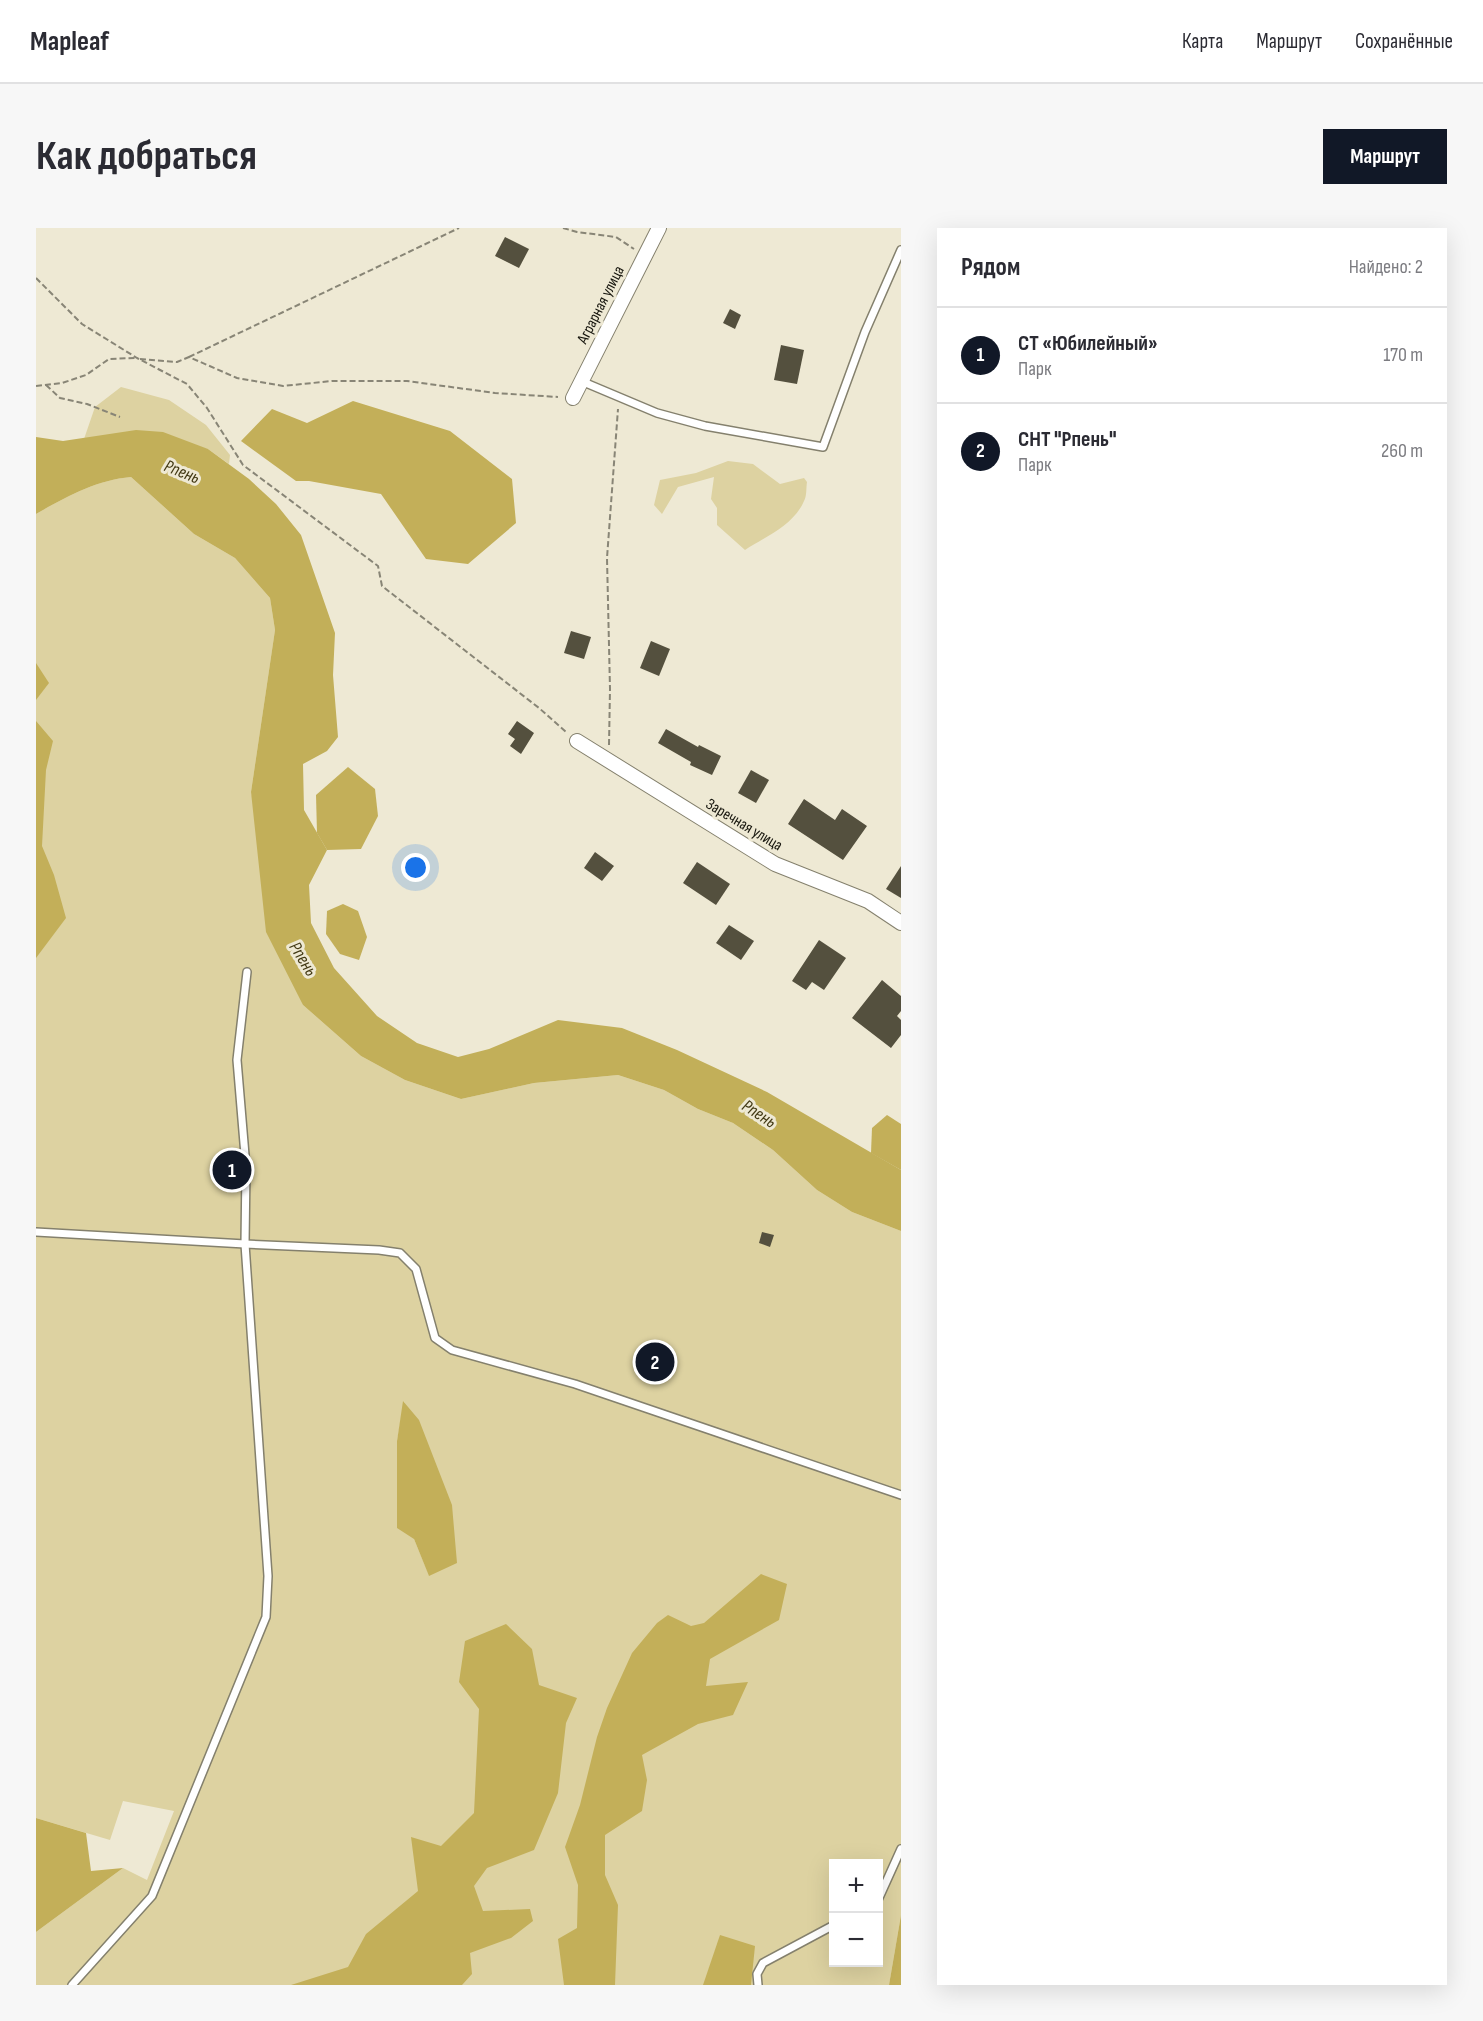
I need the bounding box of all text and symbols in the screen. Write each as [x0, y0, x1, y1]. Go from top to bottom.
text: Mapleaf [30, 25, 109, 58]
text: Карта [1182, 29, 1223, 54]
text: Маршрут [1256, 29, 1322, 54]
text: Сохранённые [1355, 29, 1453, 54]
button: Маршрут [1323, 129, 1447, 184]
text: Как добраться [36, 131, 257, 182]
text: Рядом [961, 252, 1020, 283]
text: Найдено: 2 [1349, 255, 1423, 279]
street label: Аграрная улица [573, 263, 629, 348]
text: СТ «Юбилейный» [1018, 330, 1158, 357]
text: 1 [977, 343, 984, 367]
text: 170 m [1383, 343, 1423, 367]
text: Парк [1018, 357, 1052, 381]
text: СНТ "Рпень" [1018, 426, 1117, 453]
text: 2 [976, 439, 985, 463]
text: 260 m [1381, 439, 1423, 463]
text: Парк [1018, 453, 1052, 477]
water label: Рпень [161, 455, 203, 489]
street label: Заречная улица [702, 795, 786, 855]
your location [401, 853, 430, 882]
water label: Рпень [284, 938, 322, 980]
water label: Рпень [738, 1095, 780, 1133]
pin: 1 [212, 1148, 252, 1192]
pin: 2 [636, 1340, 674, 1384]
map controls [829, 1859, 883, 1967]
button: + [829, 1859, 883, 1913]
button: − [829, 1913, 883, 1967]

